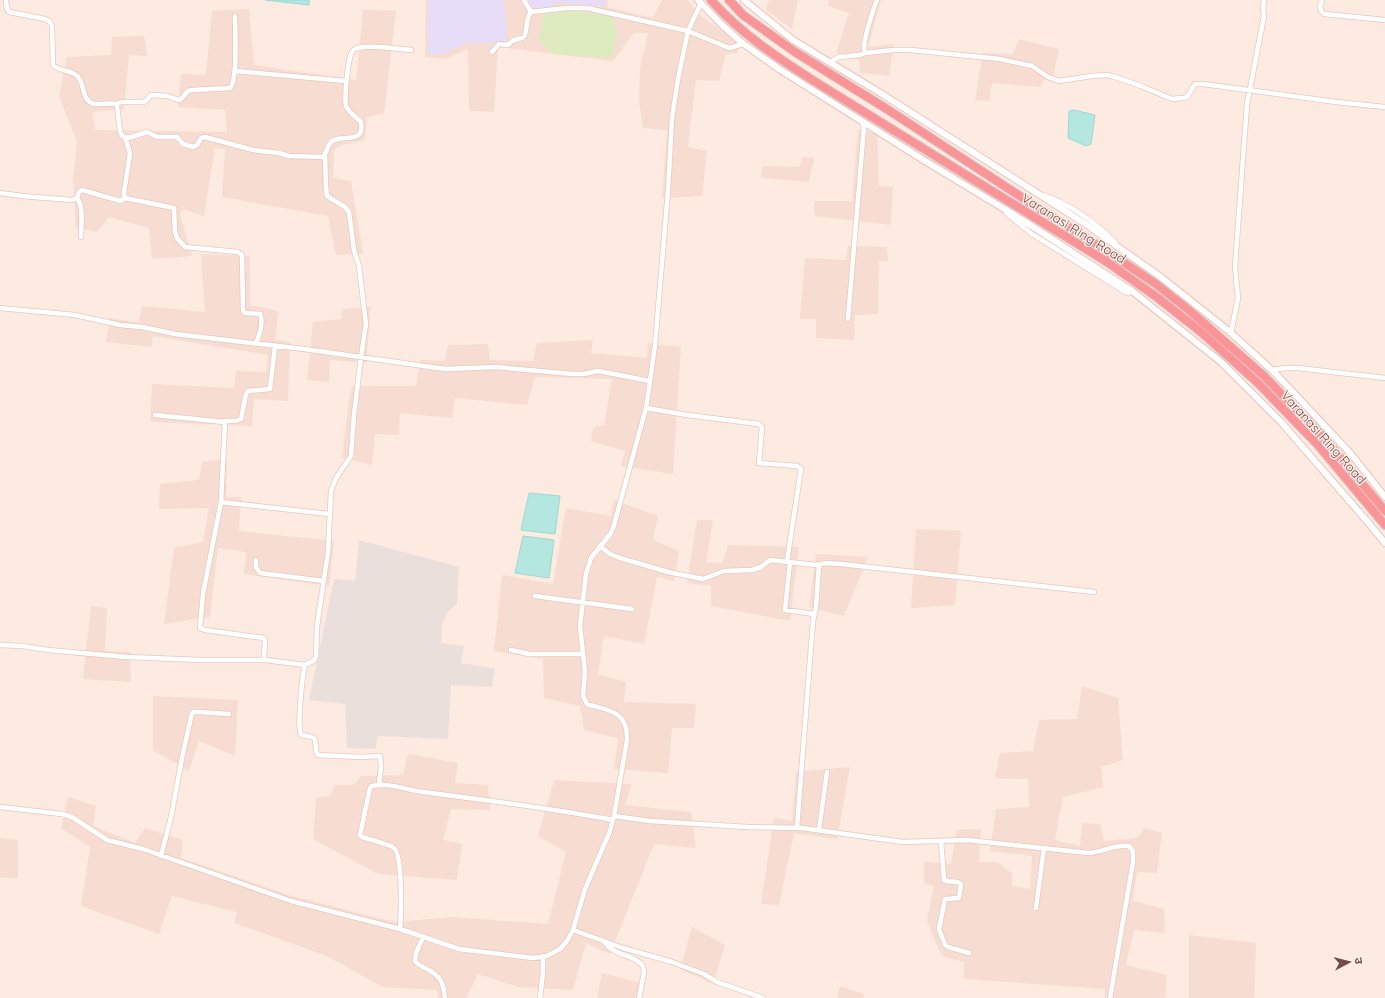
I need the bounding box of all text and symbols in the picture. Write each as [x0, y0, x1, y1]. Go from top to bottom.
street label: Varanasi Ring Road [1019, 189, 1129, 267]
street label: Varanasi Ring Road [1278, 387, 1370, 487]
north arrow [1329, 942, 1369, 982]
text: उ [1352, 957, 1366, 965]

